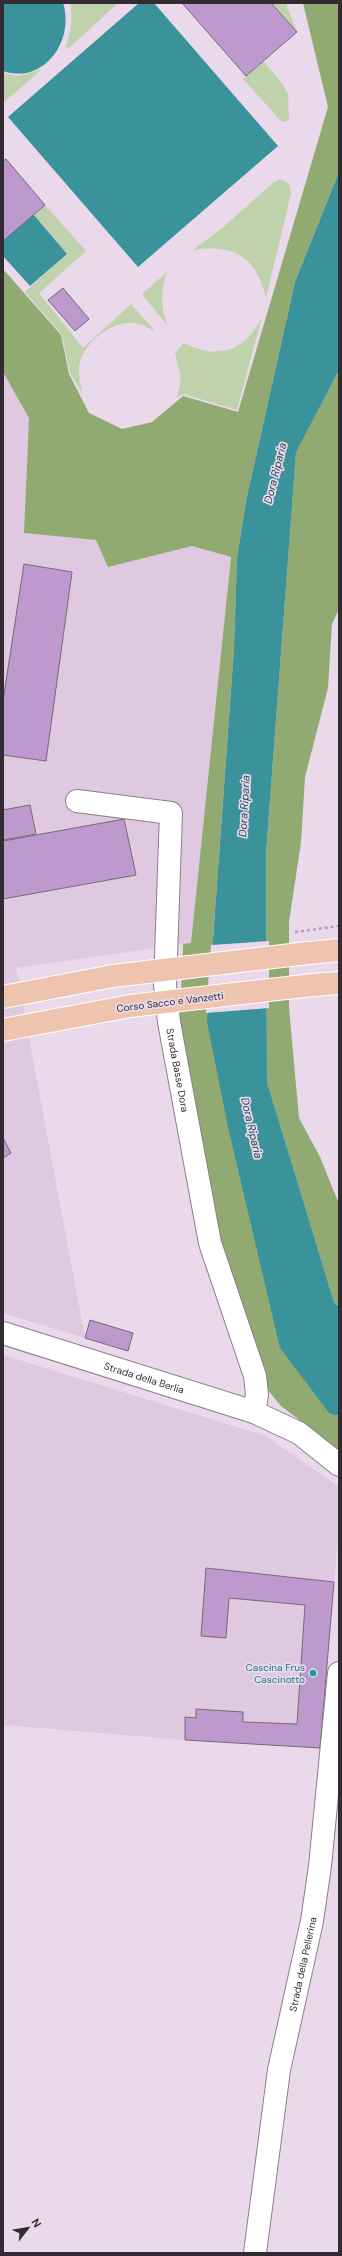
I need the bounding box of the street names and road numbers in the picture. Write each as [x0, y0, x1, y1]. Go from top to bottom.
street label: Corso Sacco e Vanzetti [116, 989, 224, 1015]
street label: Strada Basse Dora [164, 1027, 192, 1113]
street label: Strada della Berlia [102, 1359, 186, 1396]
street label: Strada della Pellerina [286, 1916, 319, 2013]

